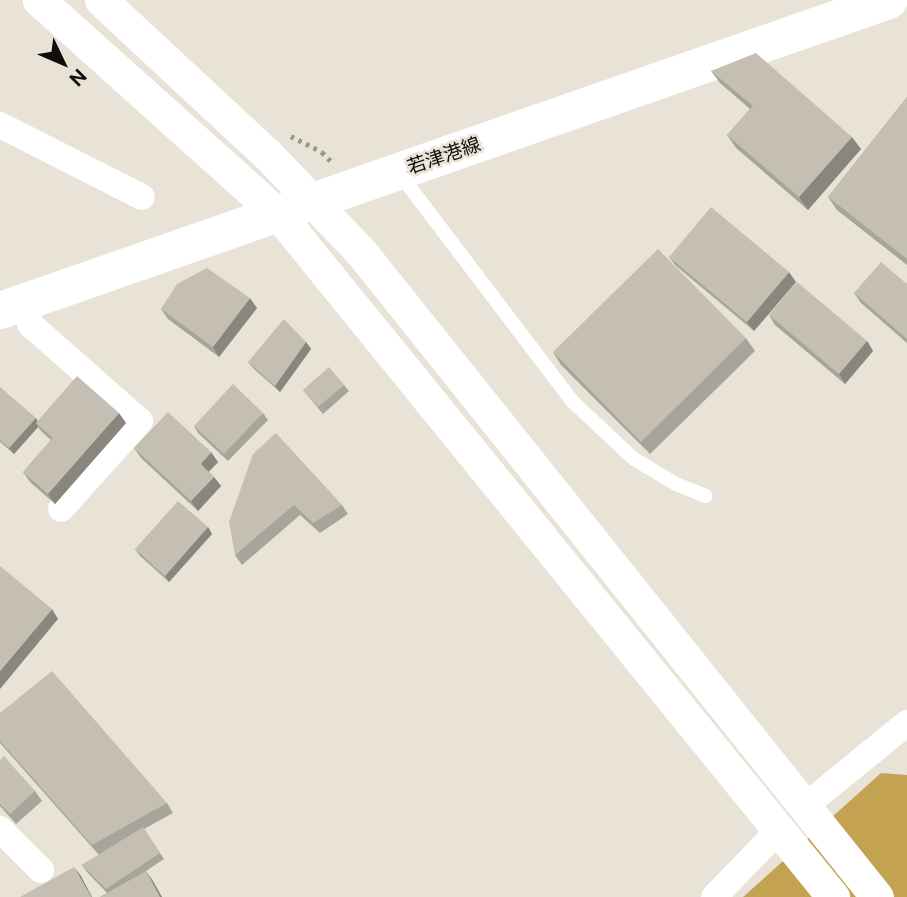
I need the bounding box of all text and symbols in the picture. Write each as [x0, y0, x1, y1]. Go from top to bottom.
north arrow [28, 28, 98, 98]
text: N [65, 65, 91, 91]
street label: 若津港線 [404, 133, 484, 179]

